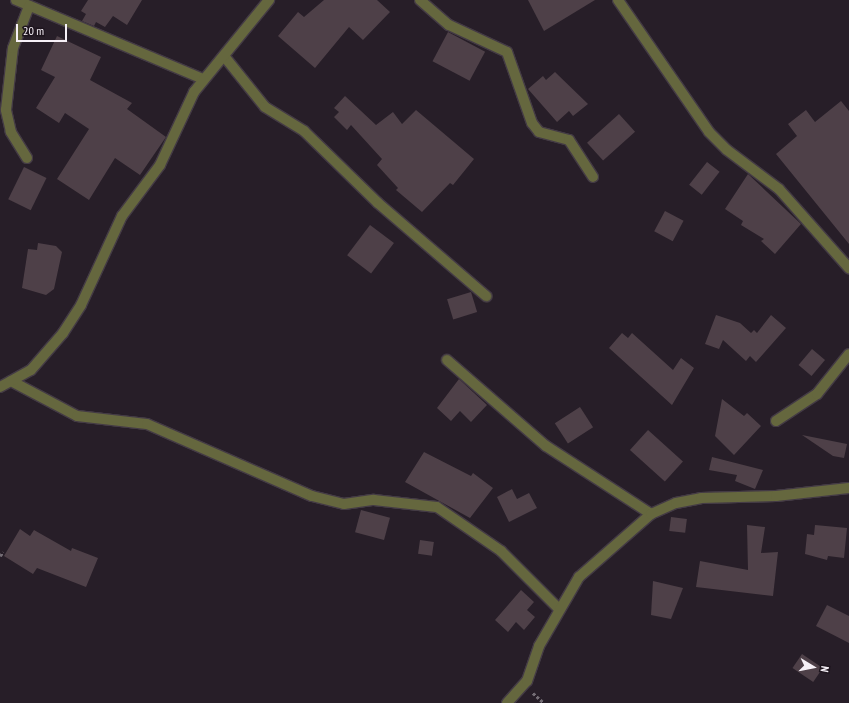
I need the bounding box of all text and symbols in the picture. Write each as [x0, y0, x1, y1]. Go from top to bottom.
scale bar [18, 16, 69, 42]
text: 20 m [23, 23, 44, 38]
north arrow [793, 647, 833, 687]
text: N [817, 665, 832, 673]

